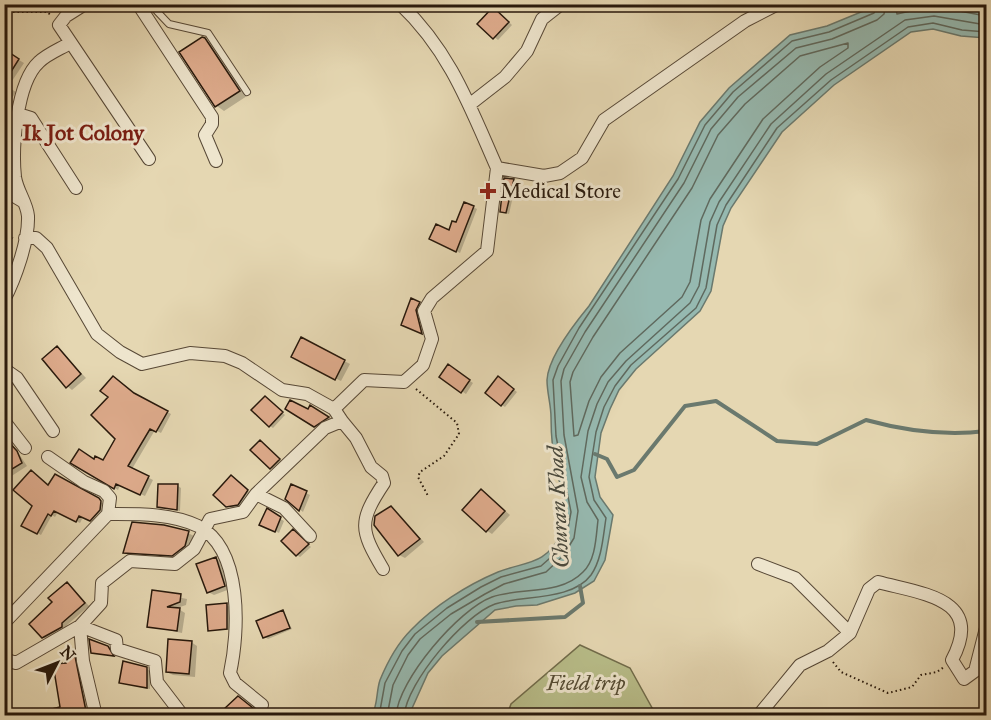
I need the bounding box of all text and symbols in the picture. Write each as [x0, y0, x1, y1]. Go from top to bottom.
district label: Ik Jot Colony [22, 119, 146, 147]
place label: Medical Store [500, 178, 621, 204]
marker: Medical Store [481, 184, 495, 198]
water label: Churan Khad [541, 444, 575, 569]
north arrow [27, 633, 87, 693]
text: N [56, 642, 80, 665]
park label: Field trip [546, 670, 626, 696]

